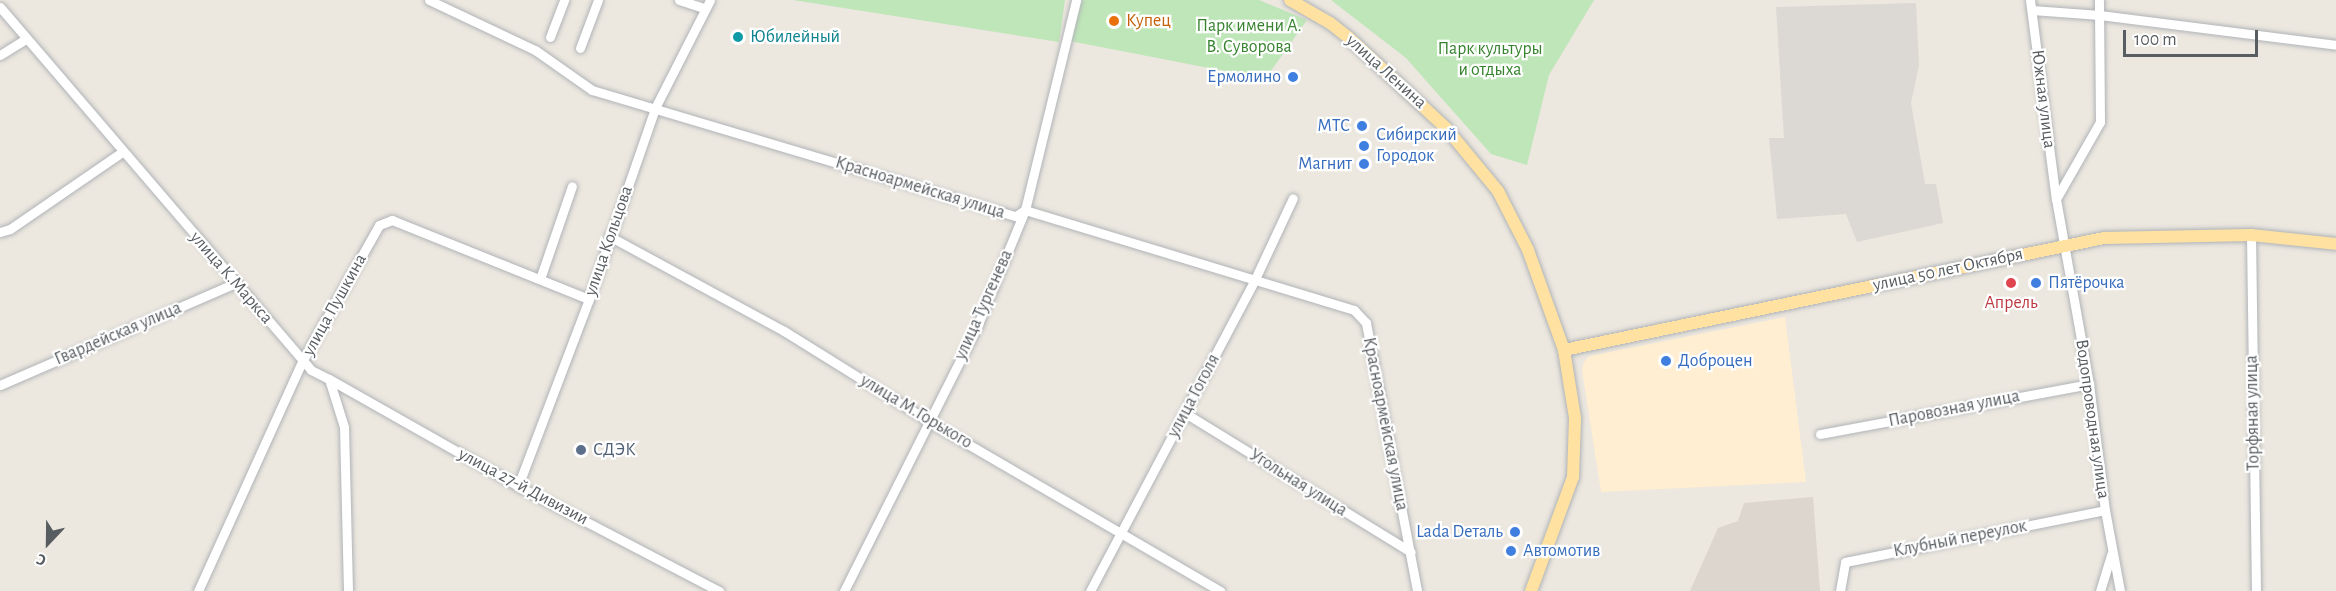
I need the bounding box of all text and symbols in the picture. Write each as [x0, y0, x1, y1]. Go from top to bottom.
place label: Купец [1126, 10, 1171, 32]
marker: Купец [1107, 14, 1121, 28]
park label: Парк имени А. В. Суворова [1196, 16, 1302, 58]
scale bar [2126, 18, 2261, 56]
place label: Юбилейный [750, 26, 840, 48]
marker: Юбилейный [731, 30, 745, 44]
street label: улица Ленина [1341, 30, 1431, 114]
text: 100 m [2134, 31, 2177, 49]
park label: Парк культуры и отдыха [1437, 39, 1543, 82]
street label: Южная улица [2026, 48, 2060, 150]
place label: Ермолино [1207, 66, 1281, 88]
marker: Ермолино [1286, 70, 1300, 84]
place label: МТС [1317, 115, 1350, 137]
marker: МТС [1355, 119, 1369, 133]
place label: Сибирский Городок [1376, 125, 1457, 168]
marker: Сибирский Городок [1357, 139, 1371, 153]
street label: Красноармейская улица [833, 152, 1007, 224]
place label: Магнит [1298, 153, 1352, 175]
marker: Магнит [1357, 157, 1371, 171]
street label: улица Кольцова [580, 183, 638, 299]
street label: улица К.Маркса [185, 227, 277, 329]
street label: улица 50 лет Октября [1871, 244, 2025, 296]
street label: улица Тургенева [950, 247, 1018, 363]
street label: улица Пушкина [298, 250, 372, 360]
place label: Пятёрочка [2048, 272, 2125, 294]
marker: Апрель [2004, 276, 2018, 290]
marker: Пятёрочка [2029, 276, 2043, 290]
place label: Апрель [1984, 292, 2038, 314]
street label: Гвардейская улица [51, 298, 185, 370]
street label: Красноармейская улица [1358, 335, 1412, 513]
street label: Водопроводная улица [2070, 338, 2114, 500]
place label: Доброцен [1678, 350, 1753, 372]
street label: улица Гоголя [1163, 351, 1225, 441]
marker: Доброцен [1659, 354, 1673, 368]
street label: Торфяная улица [2241, 355, 2265, 471]
street label: улица М.Горького [856, 370, 976, 454]
street label: Паровозная улица [1886, 386, 2022, 432]
place label: СДЭК [593, 439, 636, 461]
marker: СДЭК [574, 443, 588, 457]
street label: улица 27-й Дивизии [454, 444, 592, 530]
street label: Угольная улица [1245, 444, 1351, 522]
north arrow [18, 513, 78, 573]
street label: Клубный переулок [1891, 515, 2029, 563]
place label: Lada Dеталь [1416, 521, 1503, 543]
marker: Lada Dеталь [1508, 525, 1522, 539]
place label: Автомотив [1523, 540, 1600, 562]
marker: Автомотив [1504, 544, 1518, 558]
text: С [34, 551, 48, 569]

